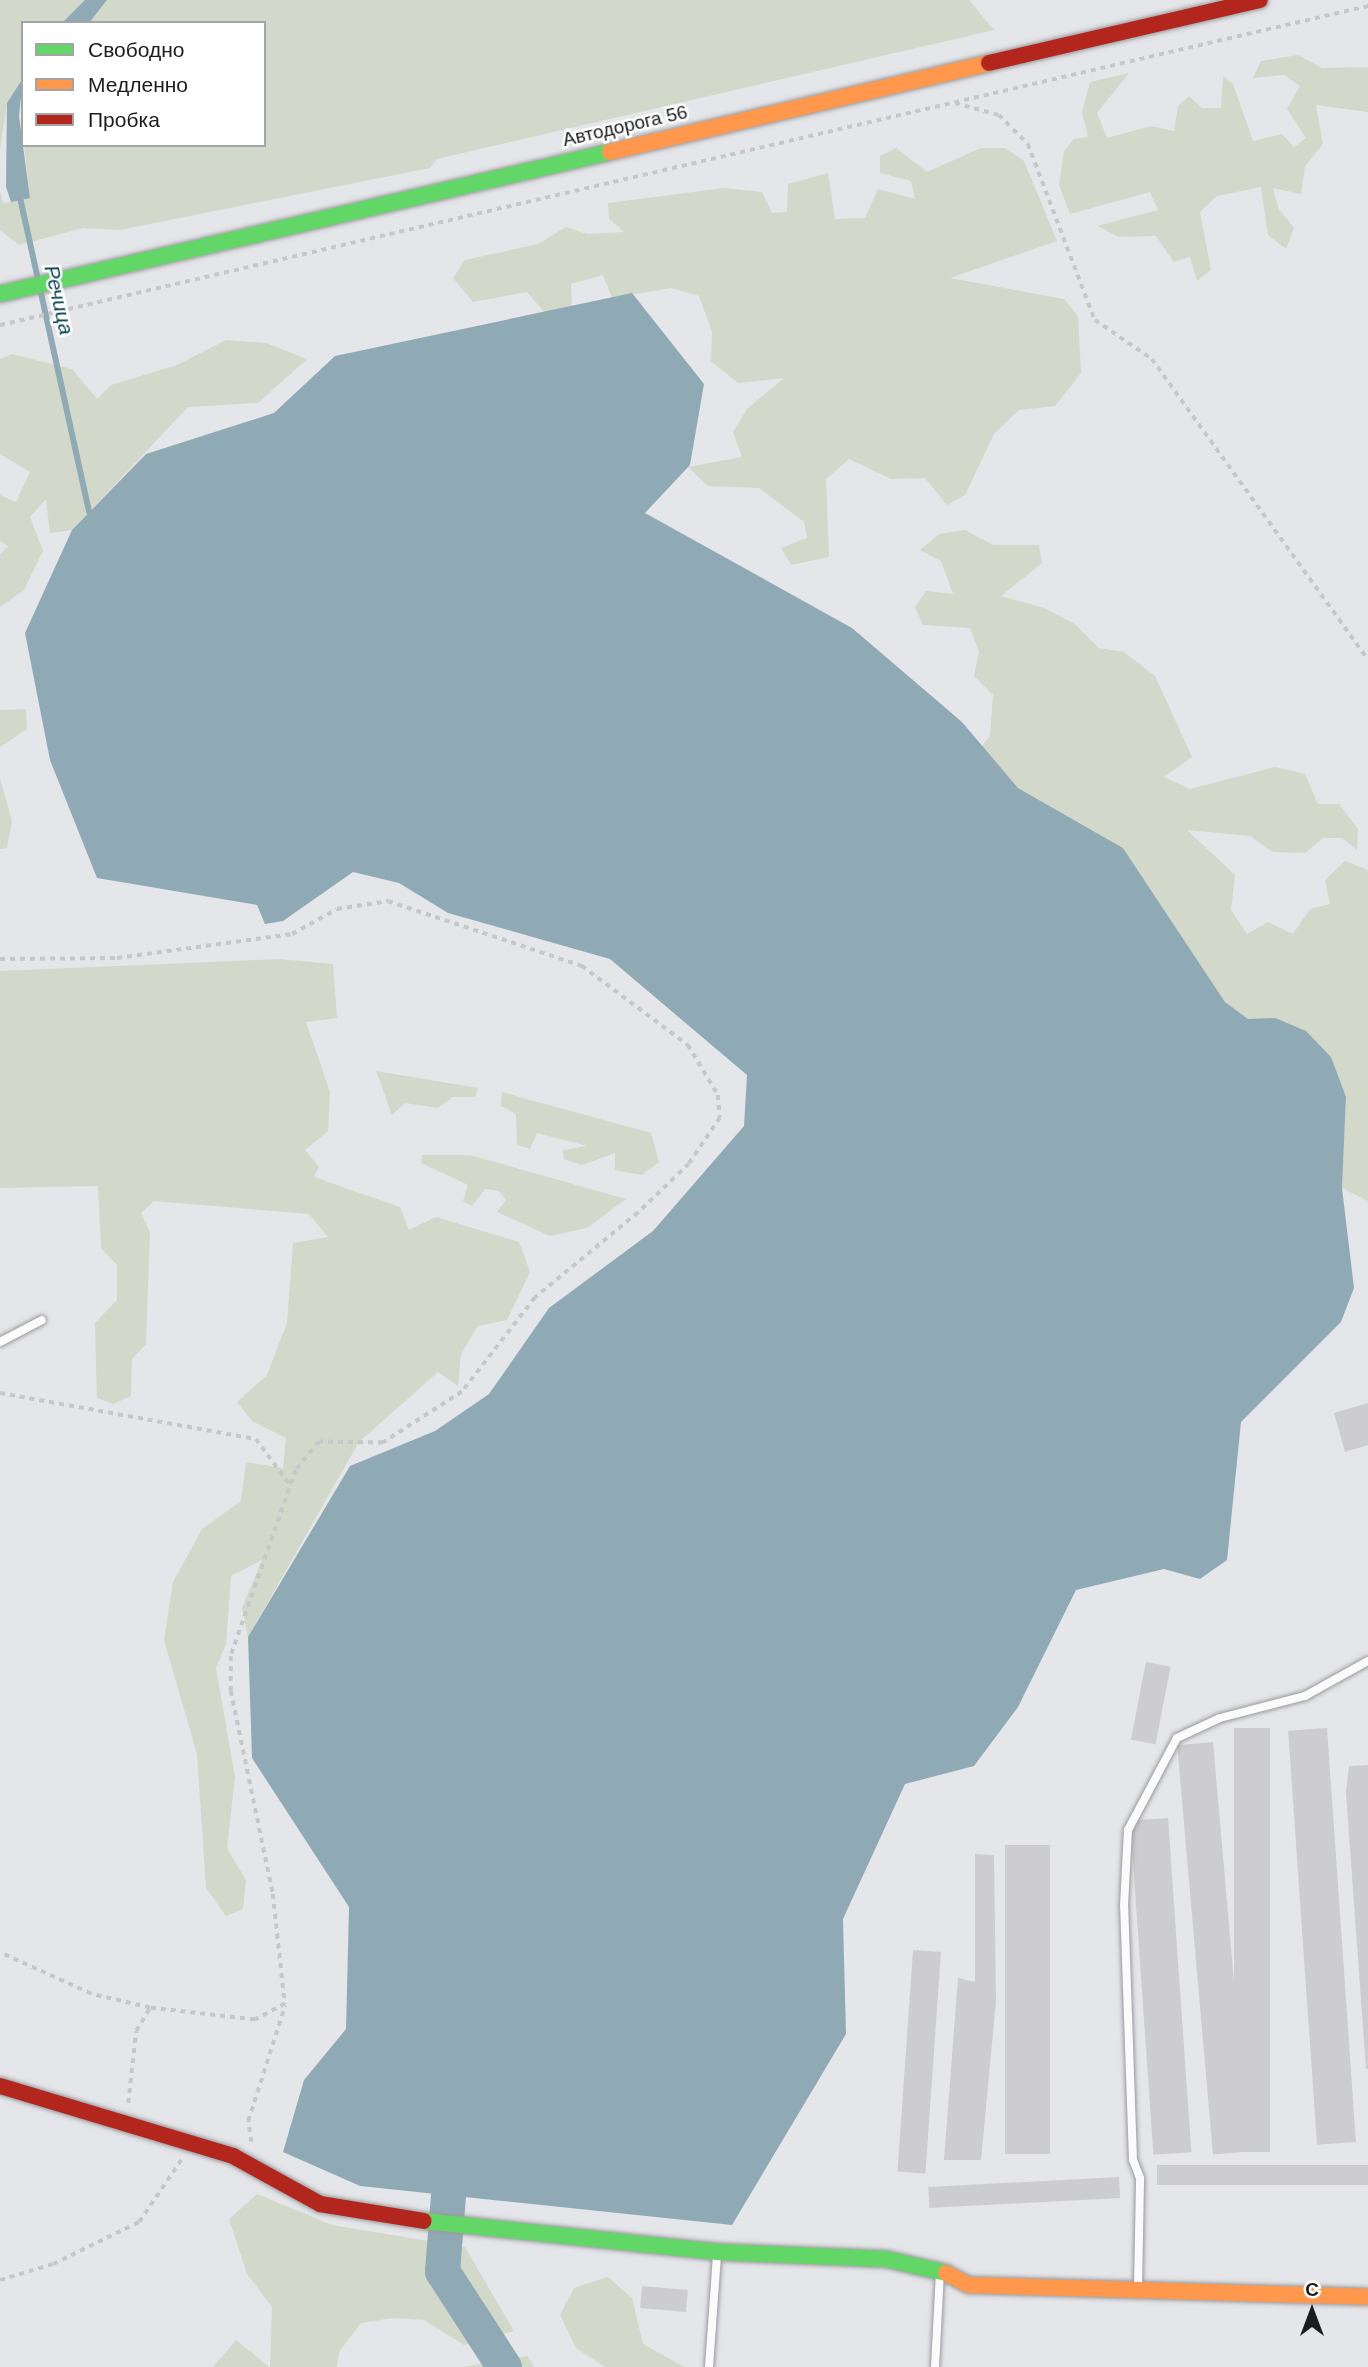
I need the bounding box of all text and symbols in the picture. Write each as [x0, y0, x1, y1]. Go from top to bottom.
legend [21, 21, 266, 147]
text: Свободно [88, 38, 185, 61]
text: Медленно [88, 73, 188, 96]
street label: Автодорога 56 [560, 101, 690, 151]
text: Пробка [88, 108, 160, 131]
water label: Речица [39, 263, 79, 337]
north arrow [1277, 2276, 1347, 2346]
text: С [1305, 2279, 1319, 2300]

